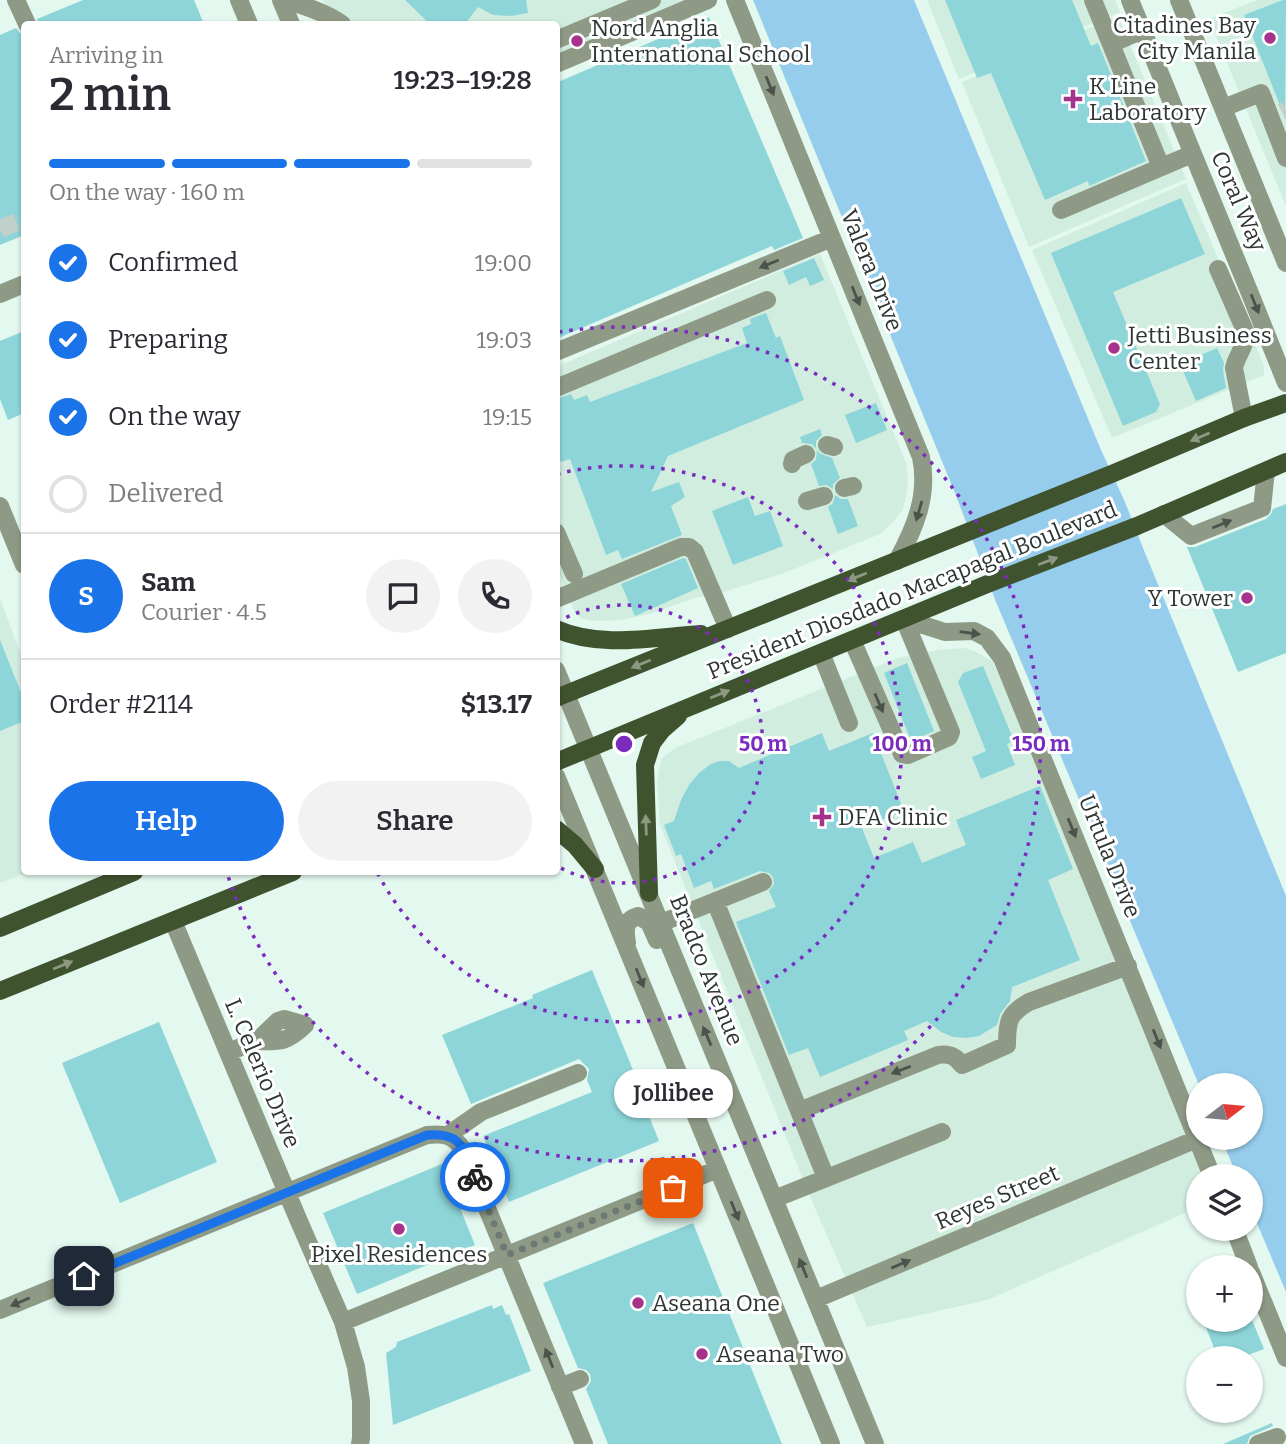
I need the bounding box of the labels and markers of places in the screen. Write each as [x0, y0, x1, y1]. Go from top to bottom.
place label: Citadines Bay City Manila [1113, 11, 1257, 65]
place label: Nord Anglia International School [591, 14, 811, 68]
marker: Citadines Bay City Manila [1262, 30, 1278, 46]
marker: Nord Anglia International School [569, 33, 585, 49]
place label: K Line Laboratory [1089, 72, 1207, 126]
marker: K Line Laboratory [1063, 89, 1083, 109]
place label: Jetti Business Center [1127, 321, 1272, 375]
marker: Jetti Business Center [1106, 340, 1122, 356]
place label: Y Tower [1148, 584, 1233, 612]
marker: Y Tower [1239, 590, 1255, 606]
centre of rings [612, 732, 636, 756]
place label: DFA Clinic [838, 803, 948, 831]
marker: DFA Clinic [812, 807, 832, 827]
callout: Jollibee [614, 1069, 732, 1118]
pin [643, 1158, 703, 1218]
marker: Pixel Residences [391, 1221, 407, 1237]
place label: Pixel Residences [311, 1240, 487, 1268]
pin [54, 1246, 114, 1306]
place label: Aseana One [652, 1289, 780, 1317]
marker: Aseana One [630, 1295, 646, 1311]
place label: Aseana Two [716, 1340, 844, 1368]
marker: Aseana Two [694, 1346, 710, 1362]

